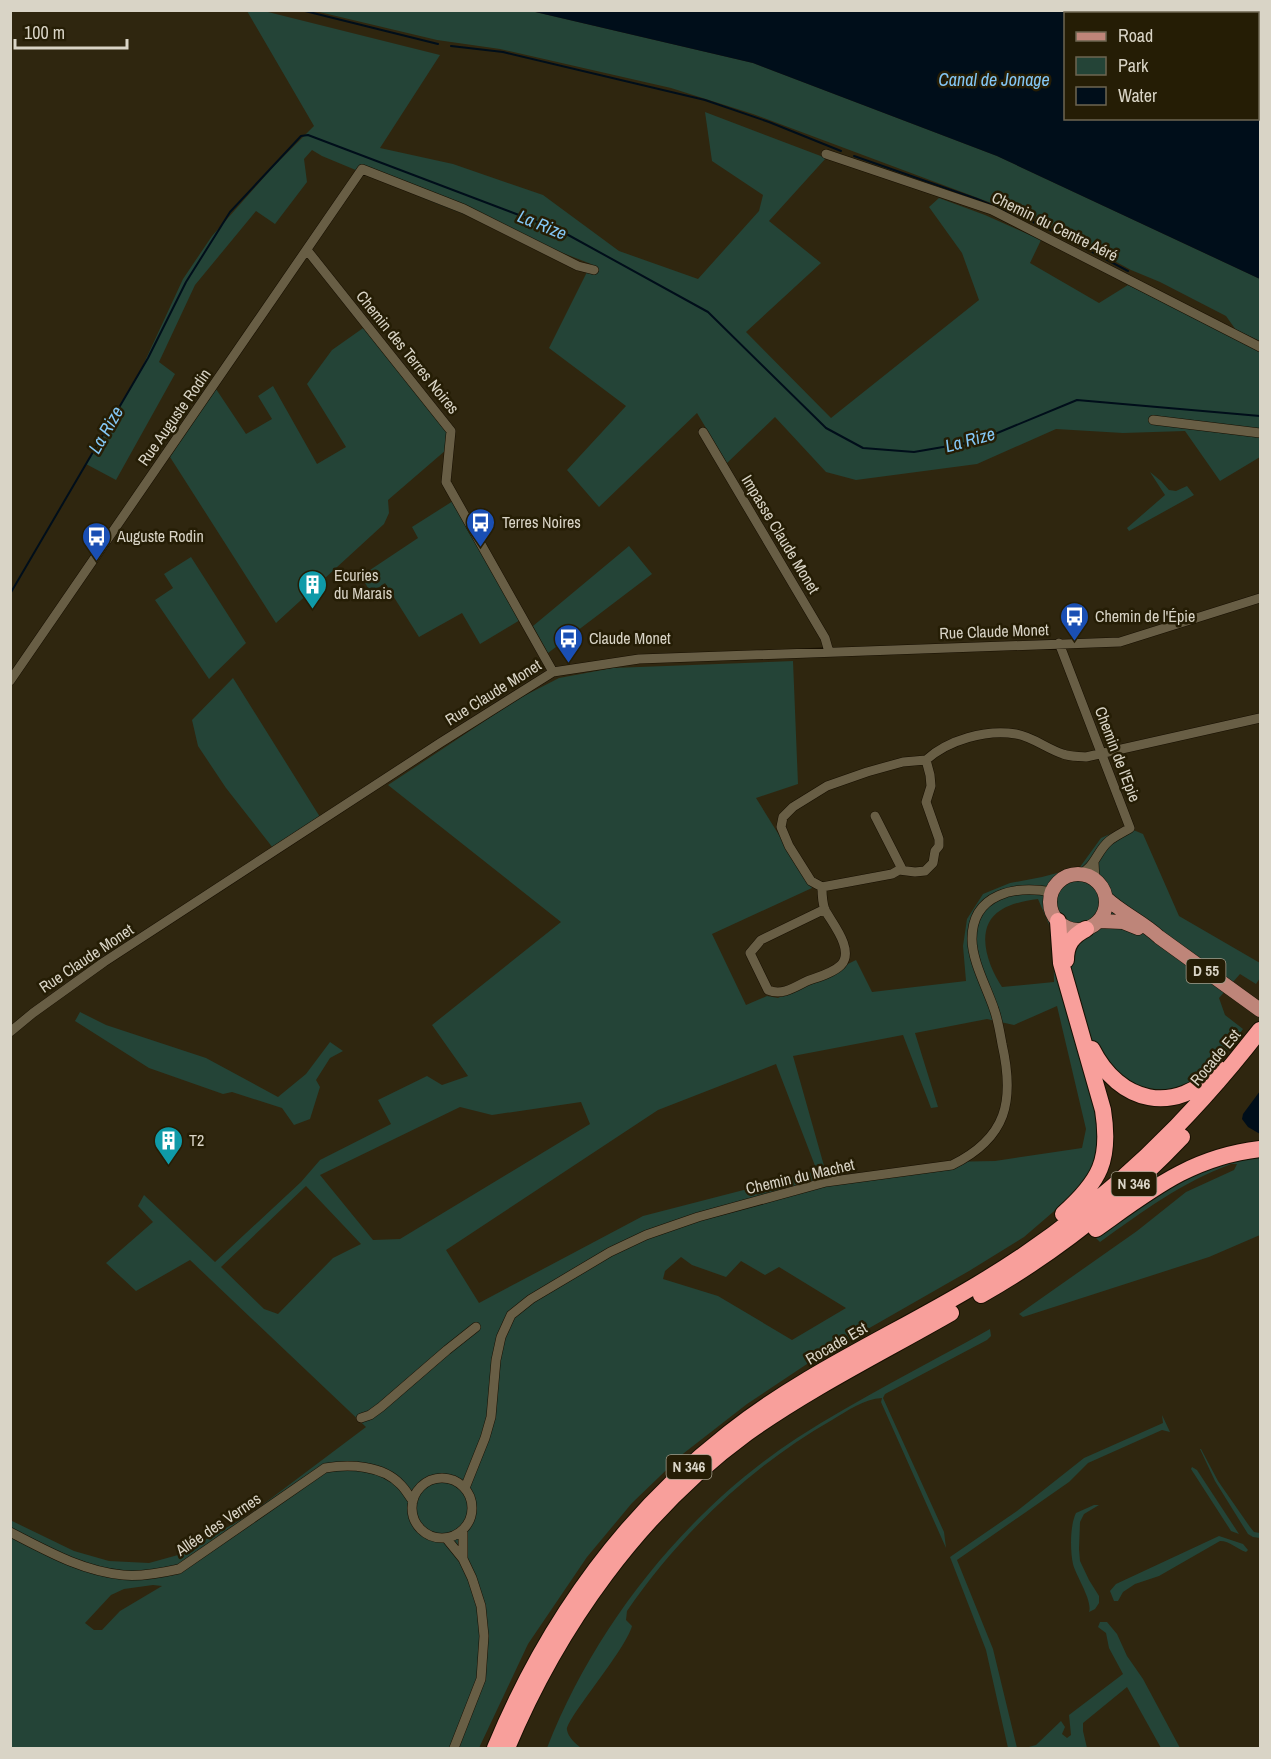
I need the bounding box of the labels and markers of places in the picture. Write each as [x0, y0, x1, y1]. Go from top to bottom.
bus stop icon: Terres Noires [465, 506, 497, 548]
place label: Terres Noires [502, 511, 581, 533]
bus stop icon: Auguste Rodin [80, 520, 112, 562]
place label: Auguste Rodin [116, 525, 204, 547]
place label: Ecuries du Marais [334, 564, 392, 604]
building icon: Ecuries du Marais [297, 568, 329, 610]
bus stop icon: Chemin de l'Épie [1058, 600, 1090, 642]
place label: Chemin de l'Épie [1095, 605, 1195, 627]
bus stop icon: Claude Monet [552, 622, 584, 664]
place label: Claude Monet [589, 627, 671, 649]
building icon: T2 [152, 1124, 184, 1166]
place label: T2 [189, 1129, 204, 1151]

